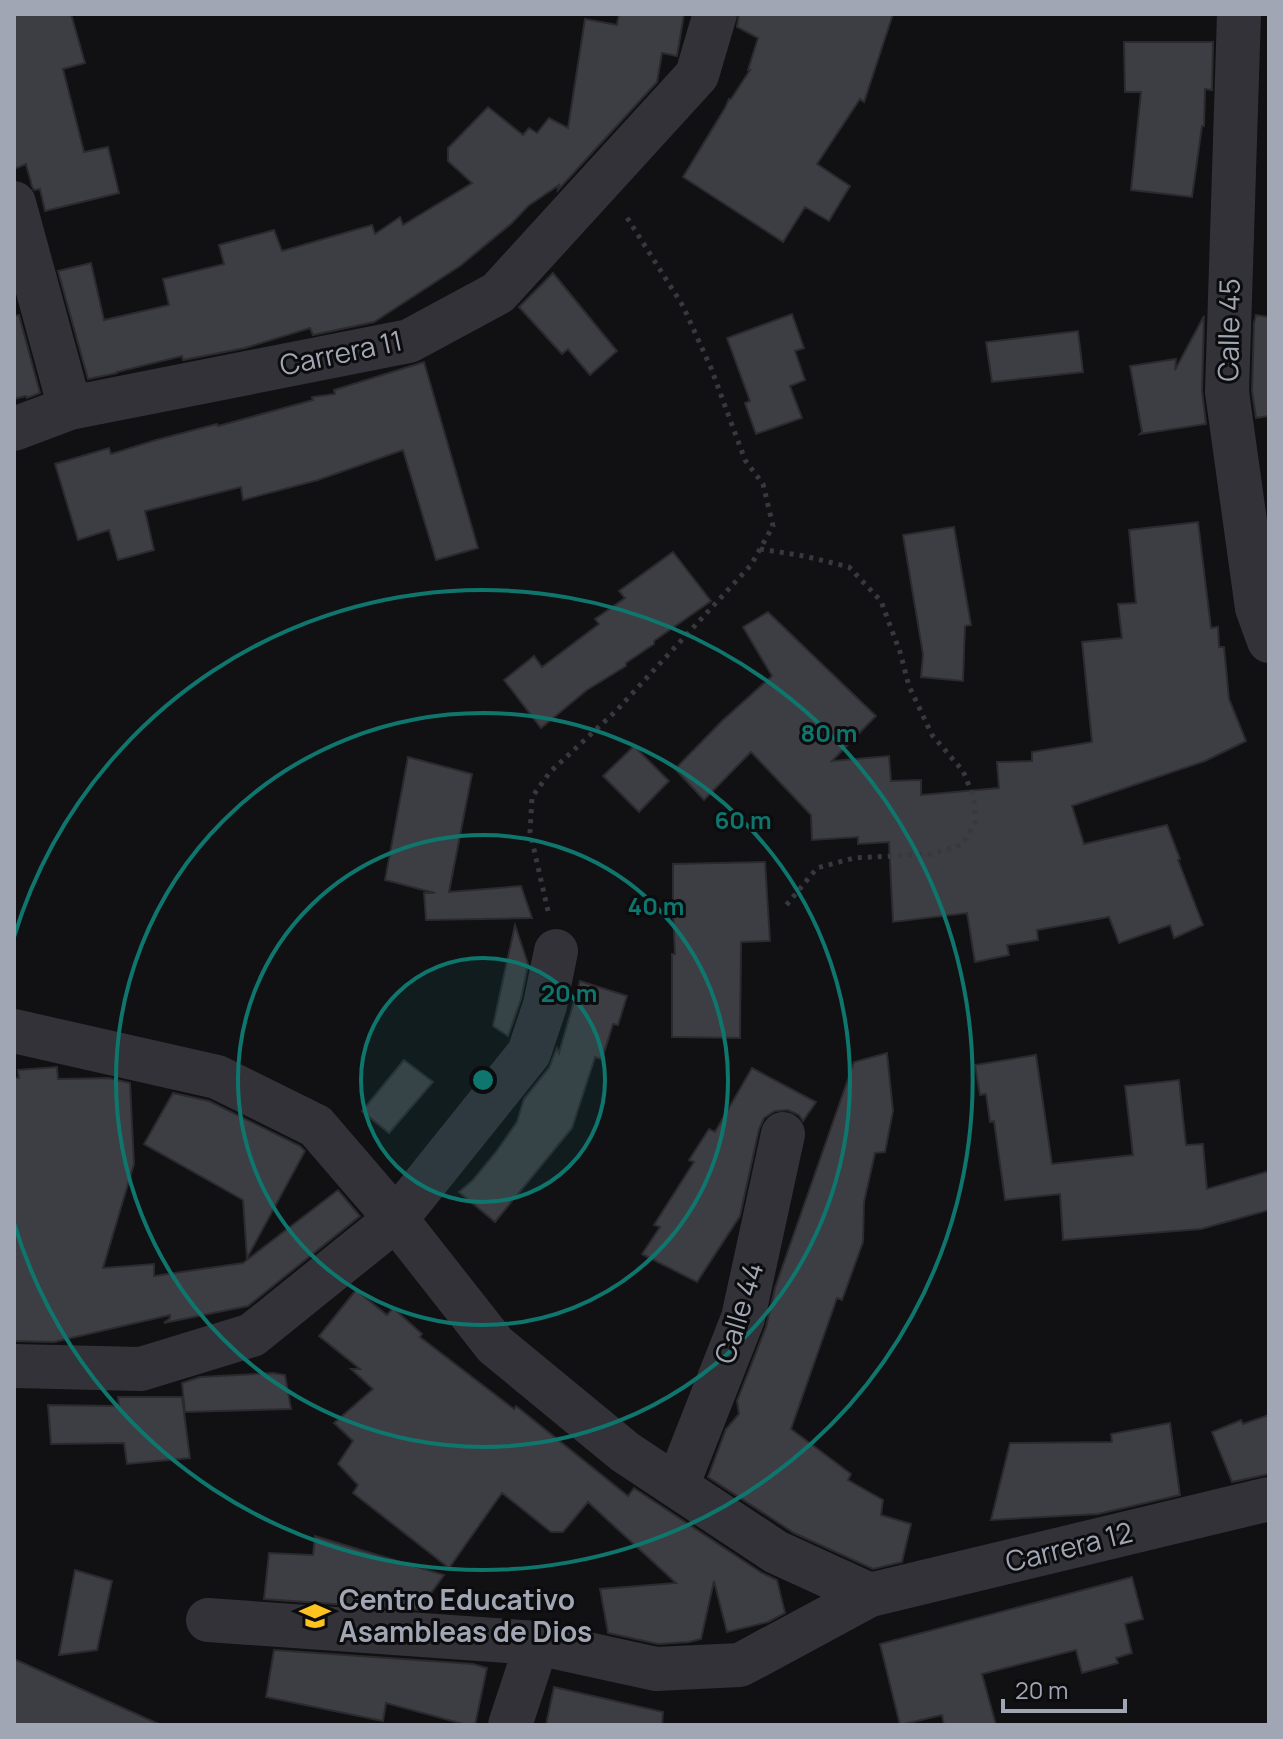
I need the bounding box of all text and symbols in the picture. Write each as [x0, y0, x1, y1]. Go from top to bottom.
street label: Calle 45 [1208, 278, 1248, 382]
street label: Carrera 11 [276, 321, 406, 384]
text: 80 m [801, 716, 857, 749]
text: 60 m [714, 803, 772, 836]
text: 40 m [628, 889, 684, 922]
text: 20 m [541, 976, 597, 1009]
centre of rings [469, 1066, 497, 1094]
street label: Calle 44 [705, 1257, 771, 1368]
street label: Carrera 12 [1001, 1512, 1136, 1580]
place label: Centro Educativo Asambleas de Dios [339, 1580, 592, 1650]
school or university icon: Centro Educativo Asambleas de Dios [298, 1599, 332, 1633]
scale bar [1003, 1663, 1125, 1713]
text: 20 m [1015, 1673, 1068, 1706]

